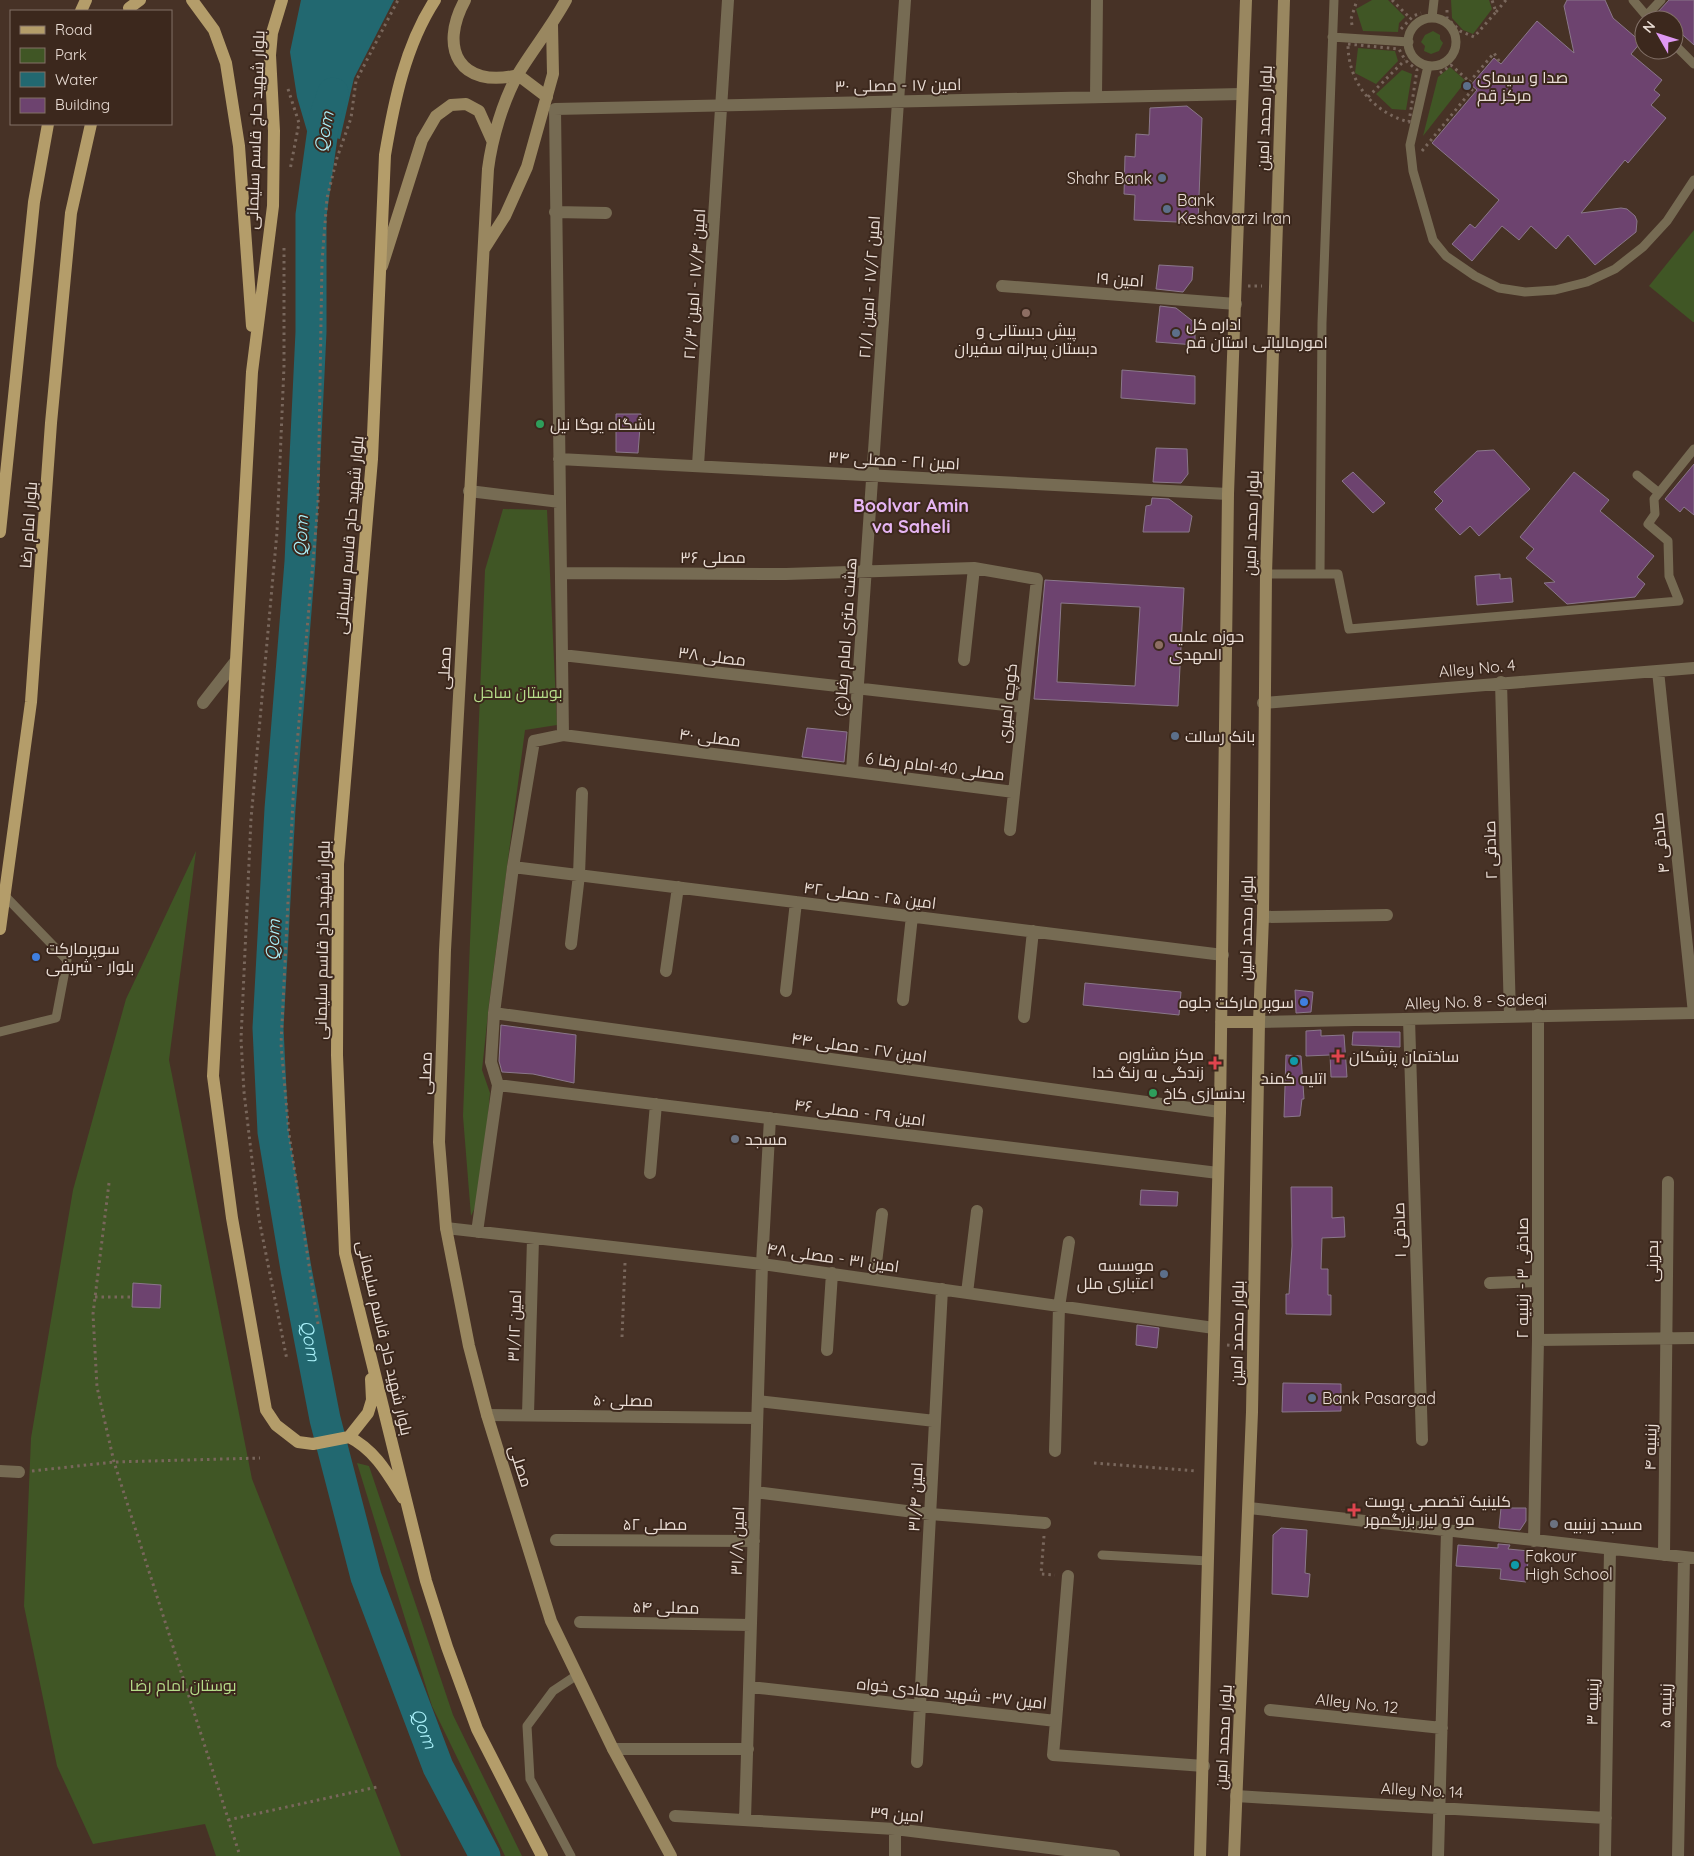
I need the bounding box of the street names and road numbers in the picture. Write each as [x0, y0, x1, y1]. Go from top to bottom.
street label: بلوار شهید حاج قاسم سلیمانی [242, 30, 270, 230]
street label: بلوار محمد امین [1252, 65, 1277, 171]
street label: امین ۱۷ - مصلی ۳۰ [834, 74, 962, 97]
street label: امین ۱۷/۴ - امین ۲۱/۳ [679, 208, 710, 360]
street label: امین ۱۷/۲ - امین ۲۱/۱ [854, 215, 885, 359]
street label: امین ۱۹ [1095, 267, 1145, 292]
street label: بلوار شهید حاج قاسم سلیمانی [330, 435, 370, 635]
street label: امین ۲۱ - مصلی ۳۴ [828, 447, 960, 474]
street label: بلوار محمد امین [1239, 470, 1264, 576]
street label: بلوار امام رضا [15, 481, 43, 569]
street label: مصلی ۳۶ [680, 547, 746, 568]
street label: هشت متری امام رضا(ع) [829, 557, 863, 717]
street label: مصلی ۳۸ [677, 642, 747, 671]
street label: مصلی [433, 646, 456, 690]
street label: Alley No. 4 [1438, 655, 1516, 681]
street label: کوچه امیری [993, 662, 1023, 744]
street label: مصلی ۴۰ [678, 723, 742, 752]
street label: مصلی 40-امام رضا 6 [864, 748, 1006, 786]
street label: صادقی ۴ [1647, 811, 1674, 874]
street label: صادقی ۲ [1479, 820, 1502, 880]
street label: بلوار شهید حاج قاسم سلیمانی [310, 840, 336, 1040]
street label: بلوار محمد امین [1235, 875, 1258, 981]
street label: امین ۲۵ - مصلی ۴۲ [802, 877, 937, 914]
street label: Alley No. 8 - Sadeqi [1404, 989, 1548, 1013]
street label: امین ۲۷ - مصلی ۴۴ [790, 1028, 928, 1067]
street label: مصلی [414, 1051, 437, 1095]
street label: امین ۲۹ - مصلی ۴۶ [793, 1094, 927, 1131]
street label: صادقی ۱ [1388, 1202, 1411, 1258]
street label: صادقی ۳ - زینبیه ۲ [1512, 1217, 1533, 1339]
street label: امین ۳۱ - مصلی ۴۸ [765, 1238, 901, 1277]
street label: بلوار شهید حاج قاسم سلیمانی [351, 1239, 417, 1438]
street label: بحرینی [1642, 1240, 1663, 1282]
street label: بلوار محمد امین [1226, 1280, 1249, 1386]
street label: امین ۳۱/۱۲ [503, 1290, 526, 1363]
street label: مصلی ۵۰ [593, 1389, 653, 1412]
street label: زینبیه ۴ [1640, 1423, 1660, 1471]
street label: مصلی [504, 1442, 537, 1490]
street label: امین ۳۱/۴ [903, 1462, 928, 1532]
street label: امین ۳۱/۸ [726, 1506, 749, 1576]
street label: مصلی ۵۲ [623, 1514, 687, 1535]
street label: مصلی ۵۴ [632, 1596, 700, 1619]
street label: امین ۳۷- شهید معادی خواه [856, 1673, 1048, 1714]
street label: زینبیه ۳ [1582, 1678, 1602, 1726]
street label: زینبیه ۵ [1655, 1683, 1675, 1729]
street label: بلوار محمد امین [1210, 1684, 1237, 1790]
street label: Alley No. 12 [1315, 1689, 1400, 1717]
street label: Alley No. 14 [1380, 1778, 1464, 1802]
street label: امین ۳۹ [869, 1802, 925, 1827]

